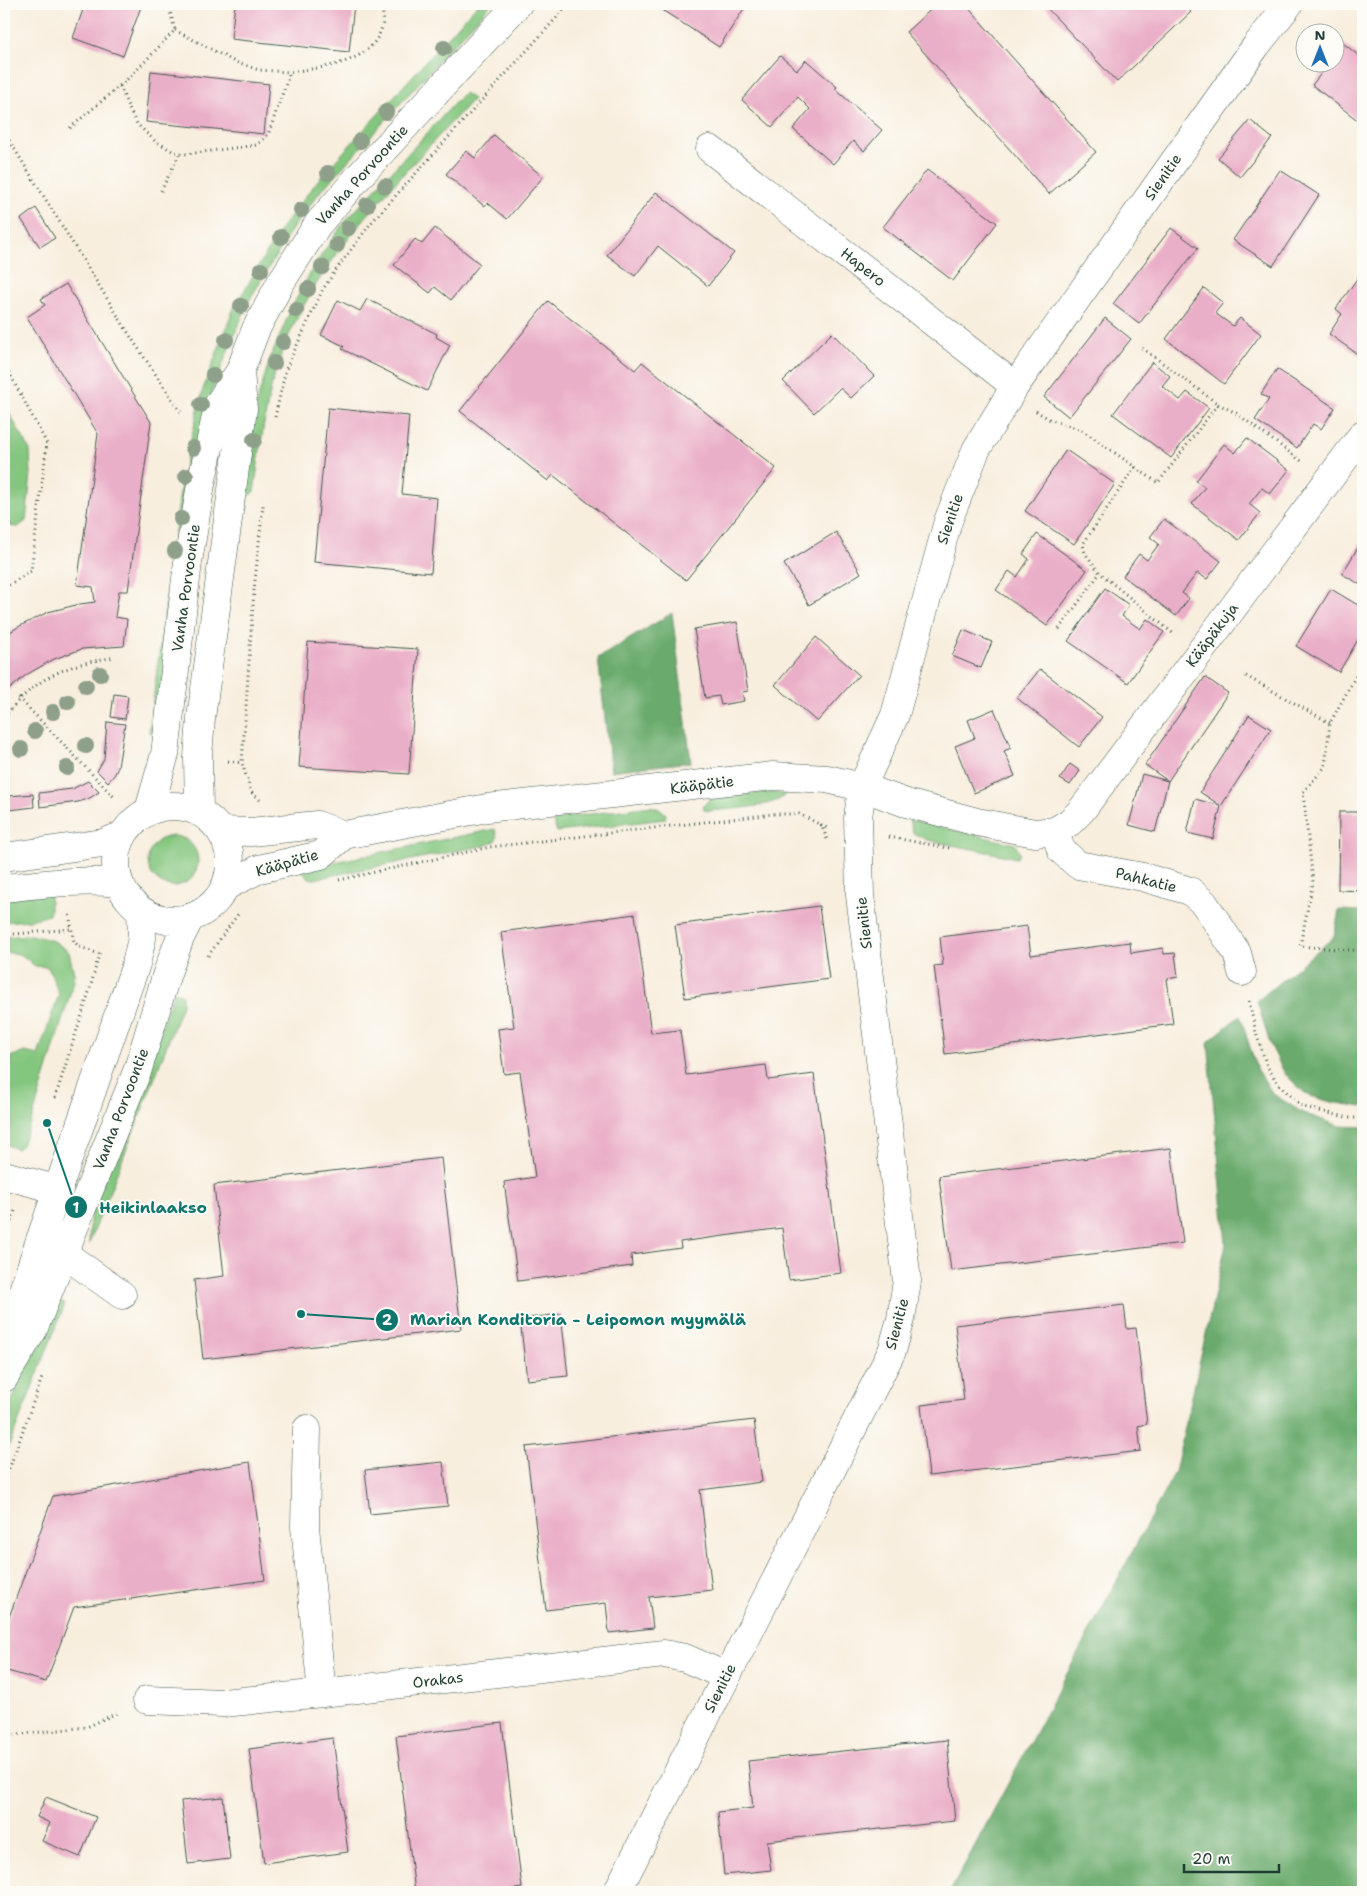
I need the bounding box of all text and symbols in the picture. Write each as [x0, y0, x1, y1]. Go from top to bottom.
north arrow [1294, 22, 1344, 72]
text: N [1314, 26, 1326, 44]
street label: Vanha Porvoontie [311, 120, 413, 230]
street label: Sienitie [1140, 150, 1186, 204]
street label: Hapero [836, 243, 890, 291]
street label: Sienitie [932, 491, 968, 547]
street label: Vanha Porvoontie [167, 523, 205, 653]
street label: Kääpäkuja [1181, 598, 1243, 671]
street label: Kääpätie [669, 771, 735, 799]
street label: Kääpätie [253, 845, 321, 881]
street label: Pahkatie [1113, 863, 1179, 897]
street label: Sienitie [851, 896, 877, 950]
street label: Vanha Porvoontie [89, 1045, 153, 1173]
callout: Heikinlaakso [64, 1192, 216, 1223]
text: Heikinlaakso [99, 1197, 207, 1218]
text: 1 [73, 1198, 80, 1218]
street label: Sienitie [881, 1296, 913, 1352]
callout: Marian Konditoria - Leipomon myymälä [375, 1304, 756, 1335]
text: Marian Konditoria - Leipomon myymälä [410, 1309, 746, 1330]
text: 2 [382, 1310, 393, 1330]
street label: Sienitie [699, 1660, 741, 1716]
street label: Orakas [411, 1667, 465, 1693]
scale bar [1184, 1841, 1280, 1873]
text: 20 m [1192, 1849, 1231, 1869]

